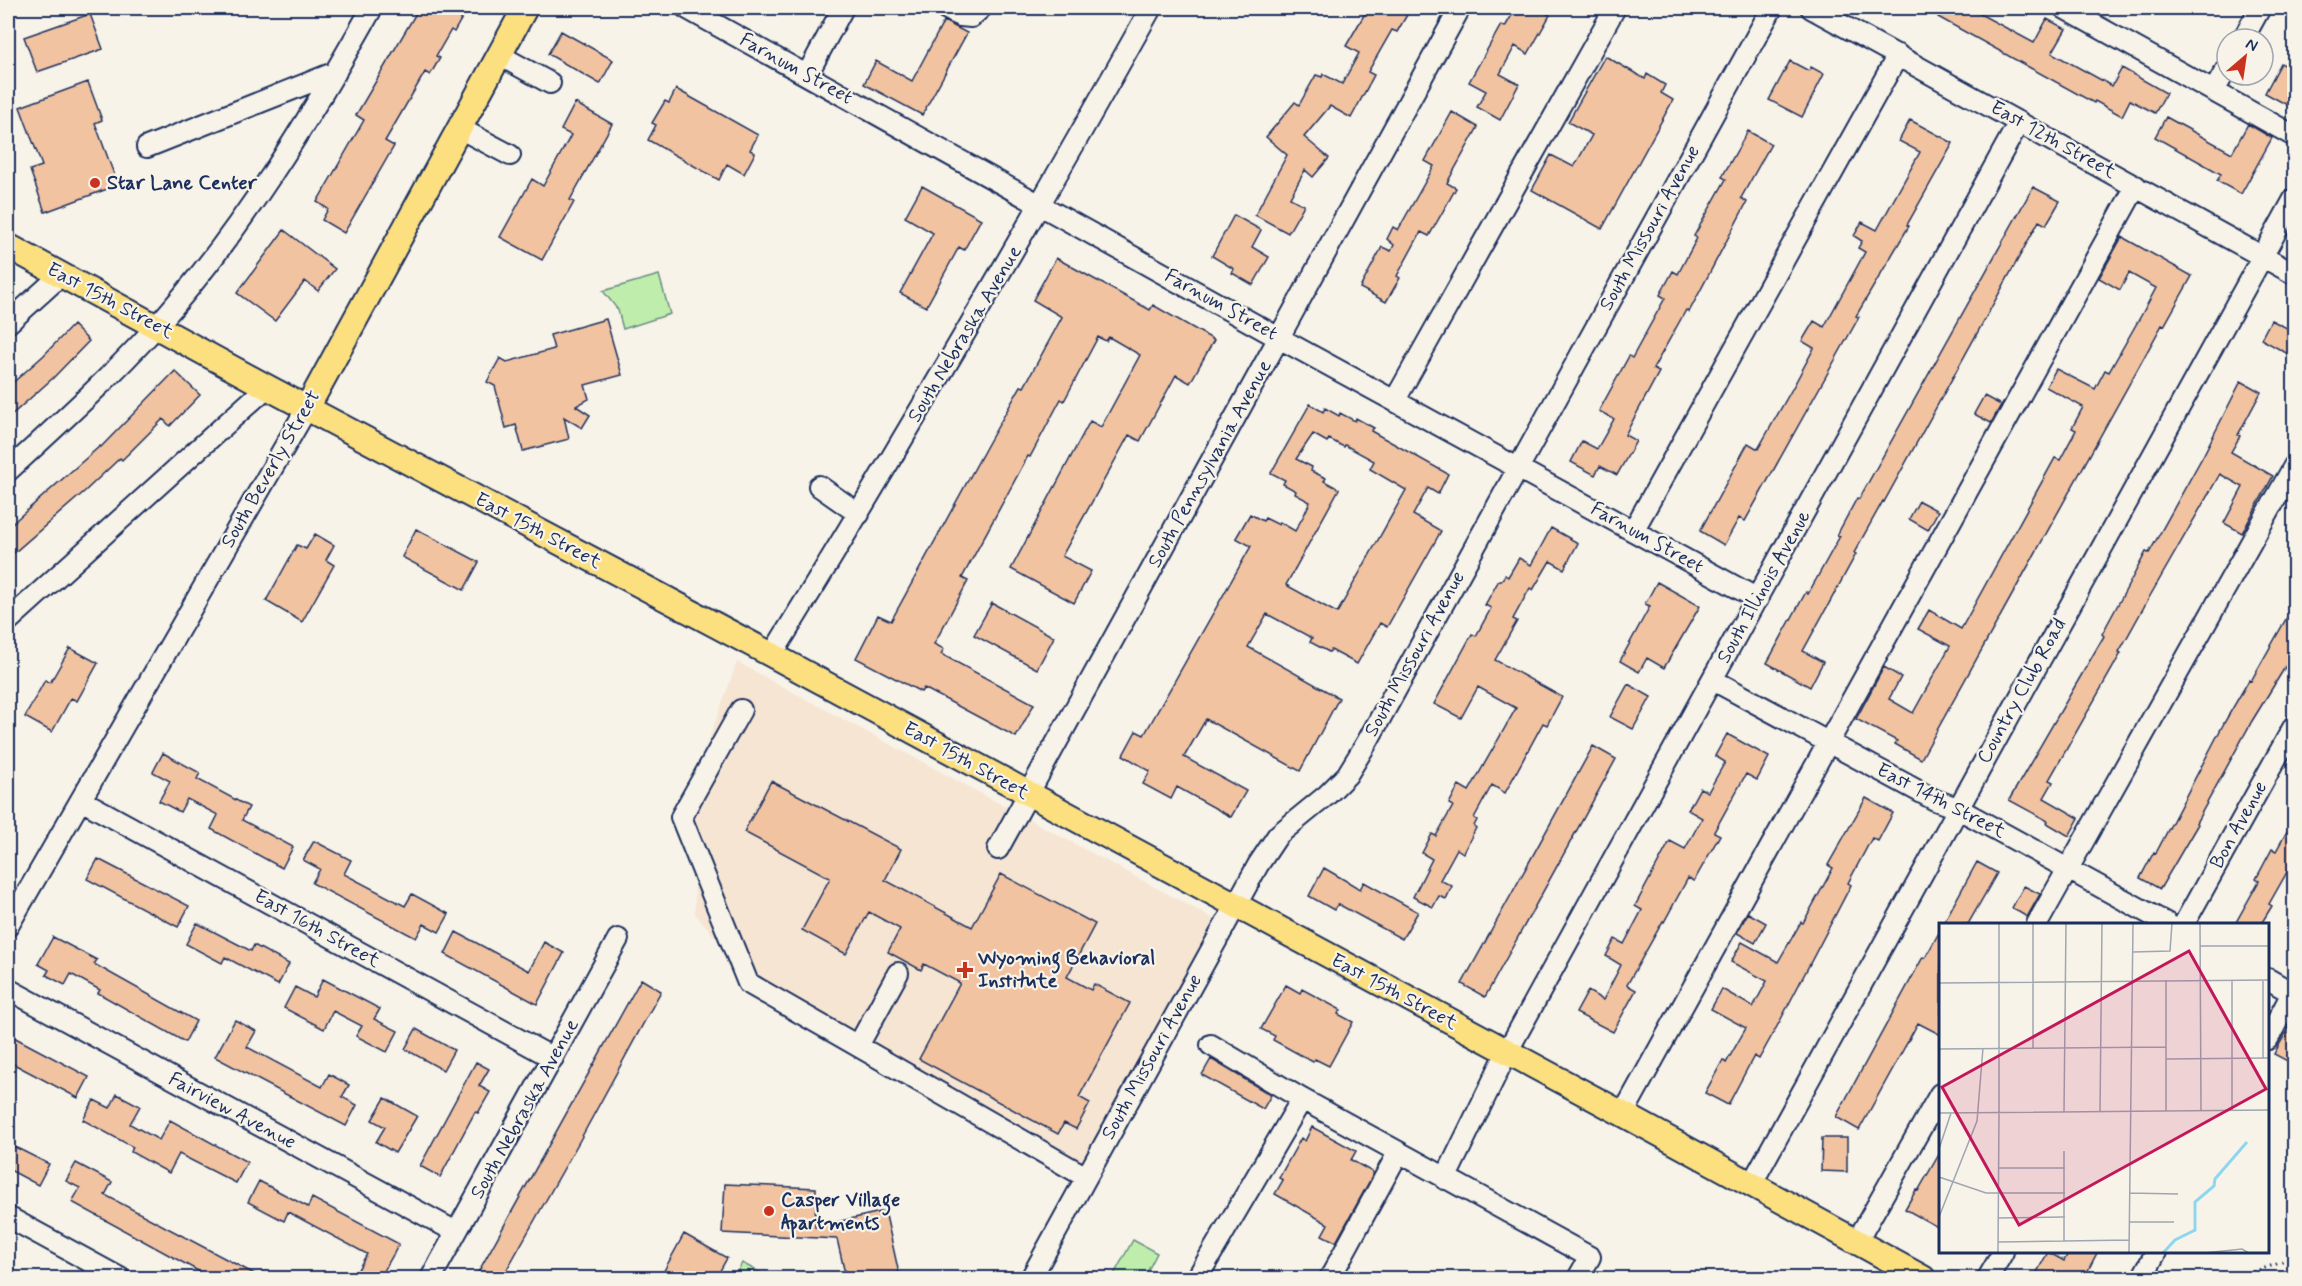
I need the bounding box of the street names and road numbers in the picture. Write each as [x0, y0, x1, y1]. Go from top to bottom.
street label: Farnum Street [735, 27, 857, 111]
street label: East 12th Street [1985, 94, 2121, 186]
street label: South Missouri Avenue [1593, 140, 1707, 316]
street label: South Nebraska Avenue [901, 240, 1029, 428]
street label: East 15th Street [42, 256, 178, 346]
street label: Farnum Street [1160, 263, 1282, 347]
street label: South Pennsylvania Avenue [1142, 355, 1279, 573]
street label: South Beverly Street [215, 385, 327, 553]
street label: East 15th Street [470, 486, 606, 576]
street label: Farnum Street [1586, 496, 1708, 580]
street label: South Illinois Avenue [1711, 506, 1817, 668]
street label: South Missouri Avenue [1358, 566, 1472, 742]
street label: Country Club Road [1971, 613, 2073, 769]
street label: East 15th Street [898, 715, 1034, 807]
street label: East 14th Street [1872, 757, 2010, 845]
street label: Bon Avenue [2204, 776, 2274, 874]
street label: East 16th Street [249, 883, 385, 975]
street label: East 15th Street [1326, 947, 1462, 1037]
street label: South Missouri Avenue [1095, 969, 1209, 1145]
street label: South Nebraska Avenue [464, 1014, 586, 1204]
street label: Fairview Avenue [163, 1066, 301, 1156]

